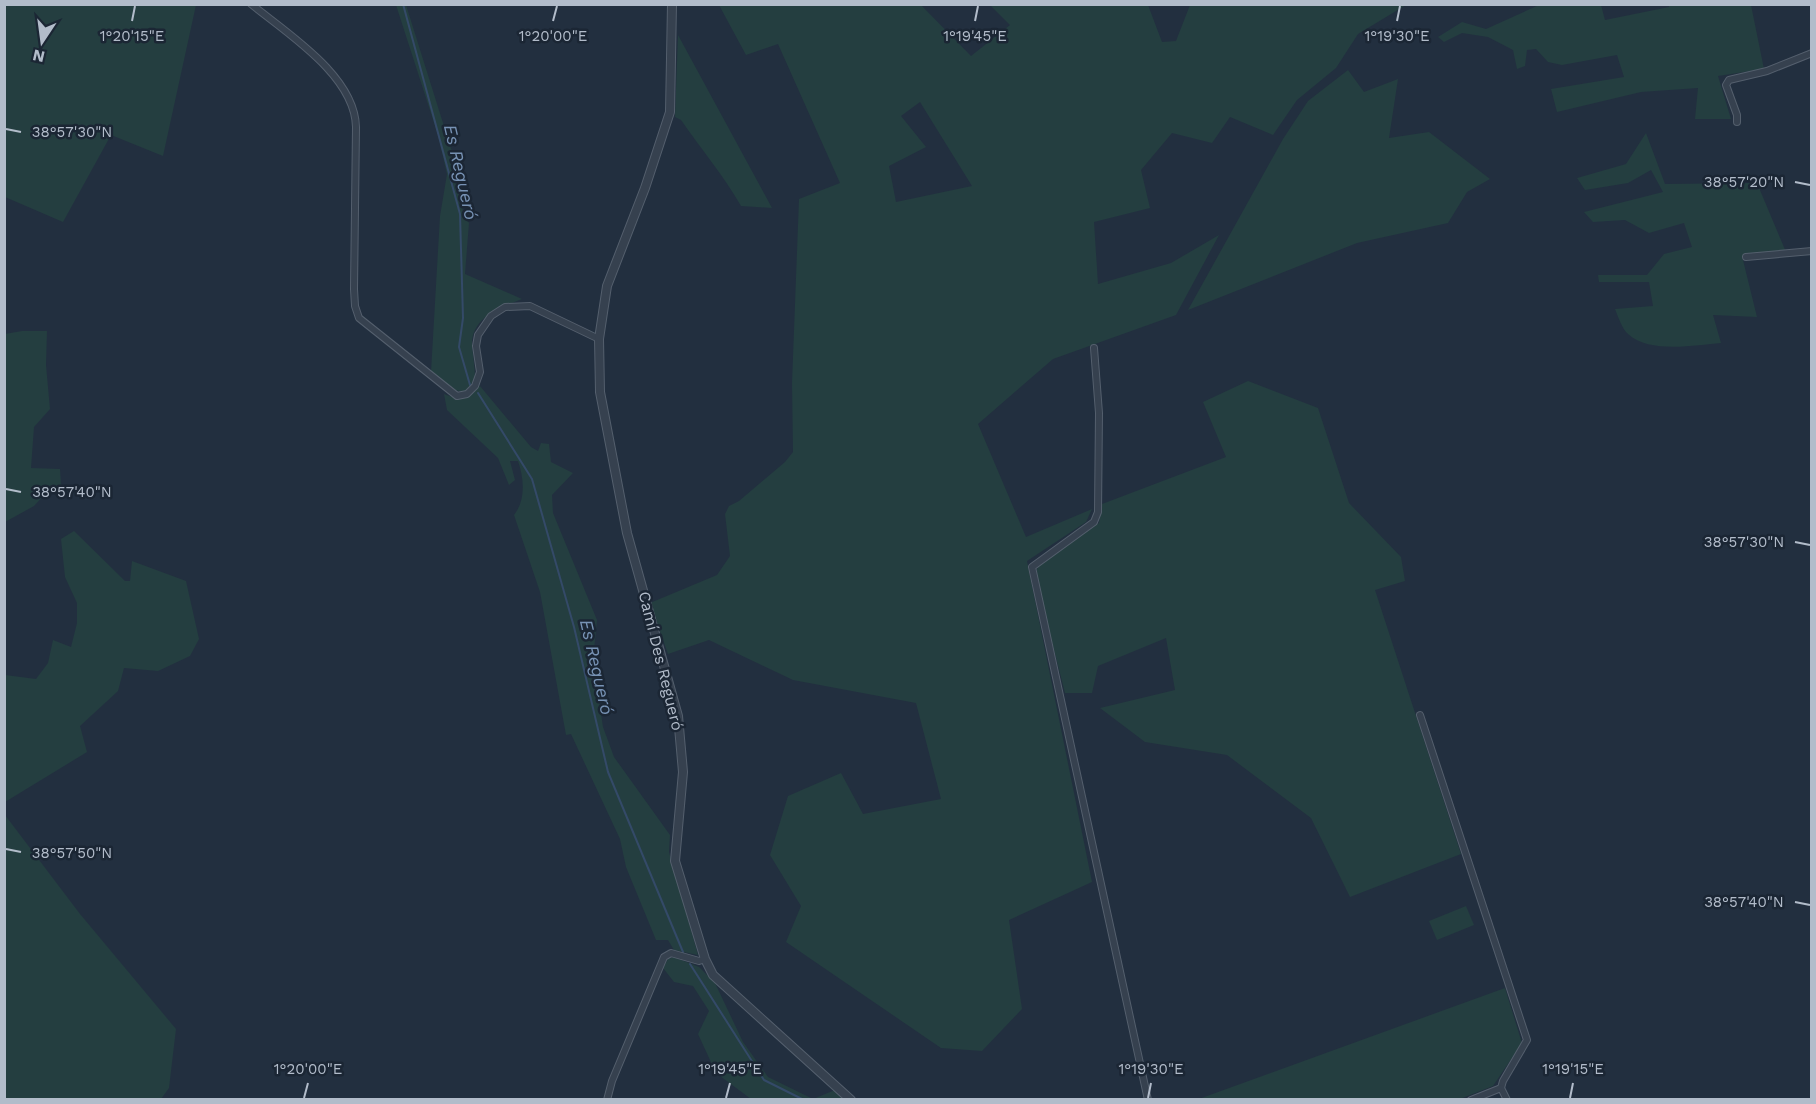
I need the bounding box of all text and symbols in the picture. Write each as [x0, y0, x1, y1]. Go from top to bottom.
north arrow [12, 12, 72, 72]
text: 1°20'15"E [100, 27, 164, 45]
text: 1°20'00"E [519, 27, 587, 45]
text: 1°19'45"E [943, 27, 1007, 45]
text: 1°19'30"E [1364, 27, 1430, 45]
text: N [31, 46, 47, 67]
water label: Es Regueró [440, 122, 482, 222]
text: 38°57'30"N [32, 123, 112, 141]
text: 38°57'20"N [1704, 173, 1784, 191]
text: 38°57'40"N [32, 483, 112, 501]
text: 38°57'30"N [1704, 533, 1784, 551]
street label: Camí Des Regueró [635, 589, 687, 733]
water label: Es Regueró [576, 617, 618, 717]
text: 38°57'50"N [32, 844, 112, 862]
text: 38°57'40"N [1704, 893, 1784, 911]
text: 1°20'00"E [274, 1060, 342, 1078]
text: 1°19'45"E [698, 1060, 762, 1078]
text: 1°19'30"E [1118, 1060, 1184, 1078]
text: 1°19'15"E [1542, 1060, 1604, 1078]

